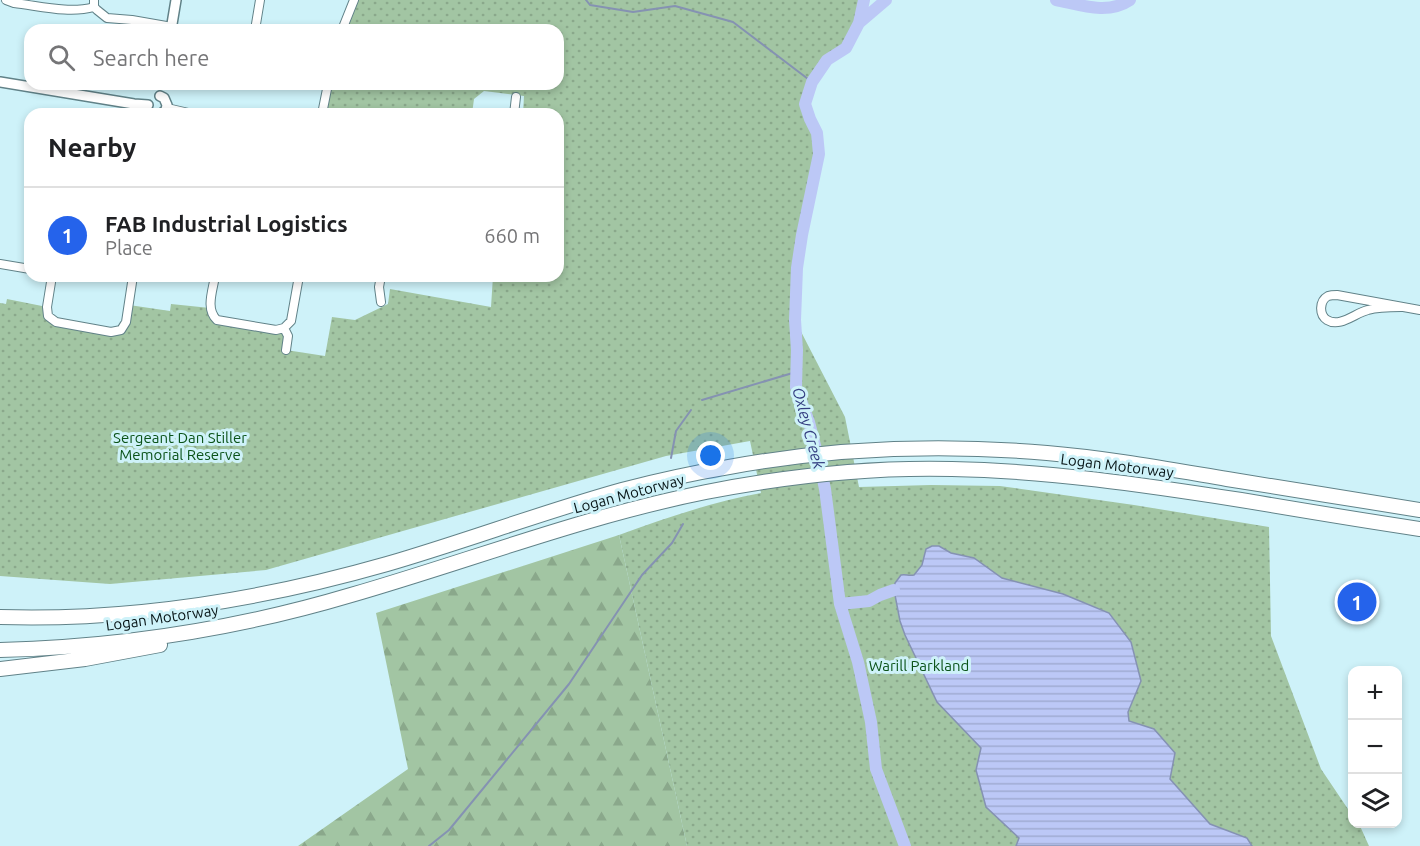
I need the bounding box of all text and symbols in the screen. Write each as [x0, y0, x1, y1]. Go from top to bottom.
search box [24, 24, 564, 90]
icon: search [45, 41, 78, 74]
text: Search here [93, 45, 209, 70]
text: Nearby [48, 133, 136, 162]
text: FAB Industrial Logistics [105, 211, 348, 236]
text: 1 [62, 224, 73, 247]
text: 660 m [484, 224, 540, 247]
text: Place [105, 236, 153, 259]
water label: Oxley Creek [789, 385, 829, 472]
park label: Sergeant Dan Stiller Memorial Reserve [113, 429, 247, 463]
your location [696, 441, 725, 470]
street label: Logan Motorway [1060, 450, 1175, 481]
street label: Logan Motorway [572, 471, 686, 516]
pin: 1 [1338, 580, 1376, 624]
street label: Logan Motorway [104, 601, 219, 634]
park label: Warill Parkland [869, 657, 969, 674]
map controls [1348, 666, 1402, 828]
button: + [1348, 666, 1402, 720]
button: − [1348, 720, 1402, 774]
button: layers [1348, 774, 1402, 828]

